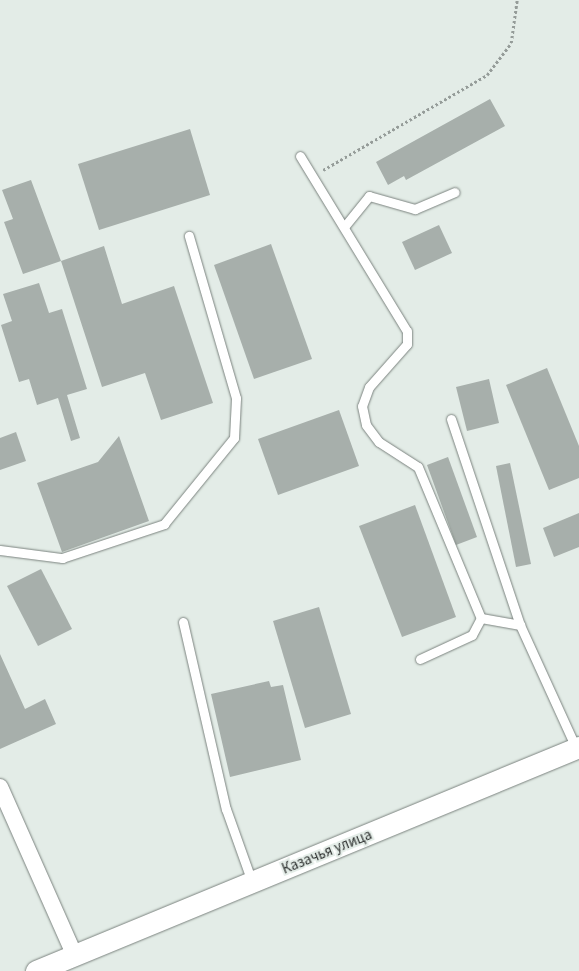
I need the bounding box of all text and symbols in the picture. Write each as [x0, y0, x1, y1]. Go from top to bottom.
street label: Казачья улица [279, 826, 375, 878]

